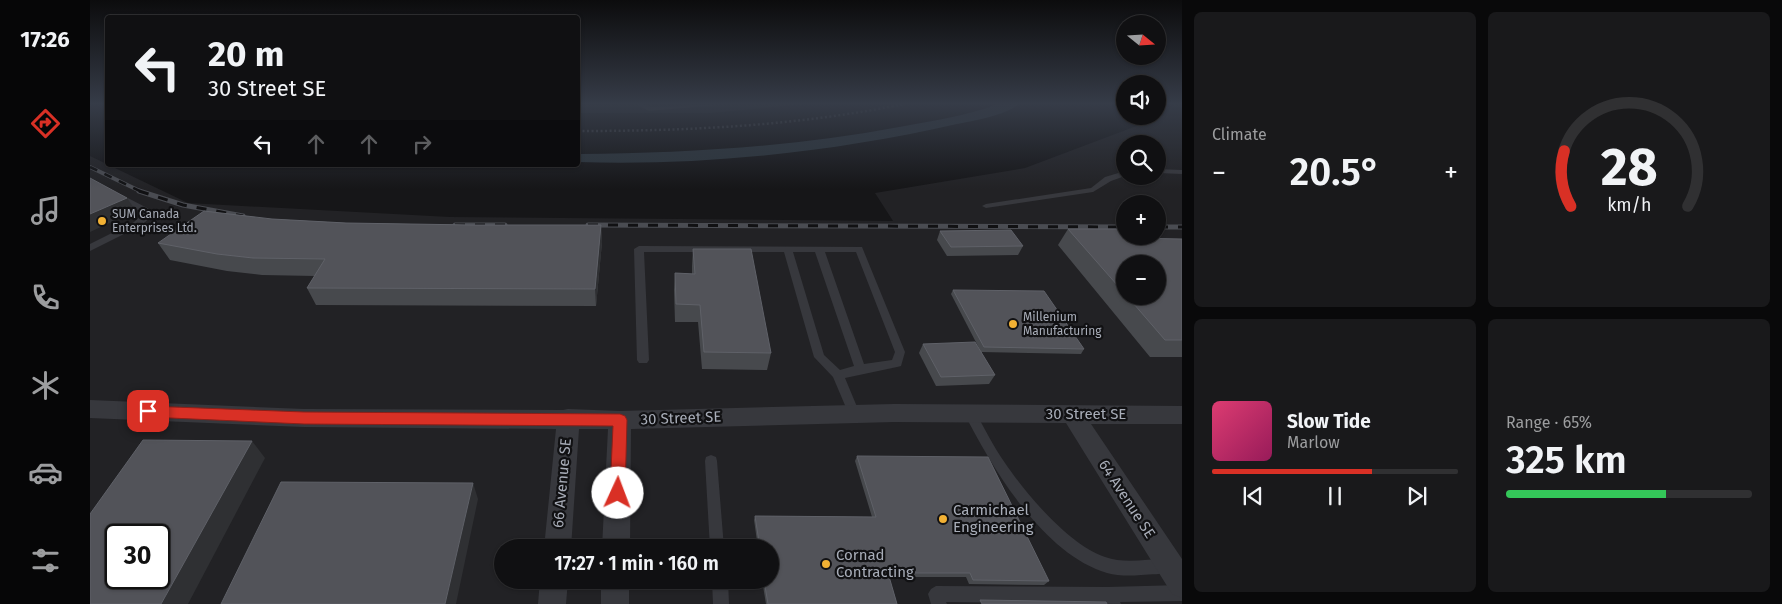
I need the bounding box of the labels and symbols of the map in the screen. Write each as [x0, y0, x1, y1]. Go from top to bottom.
north arrow [1116, 15, 1166, 65]
place label: SUM Canada Enterprises Ltd. [112, 207, 197, 235]
marker: SUM Canada Enterprises Ltd. [96, 215, 108, 227]
place label: Millenium Manufacturing [1023, 310, 1102, 338]
marker: Millenium Manufacturing [1007, 318, 1019, 330]
pin [127, 390, 169, 432]
street label: 30 Street SE [1046, 405, 1126, 423]
street label: 30 Street SE [640, 408, 722, 428]
street label: 66 Avenue SE [549, 437, 575, 529]
street label: 64 Avenue SE [1095, 456, 1159, 542]
position arrow [591, 466, 643, 518]
place label: Carmichael Engineering [953, 501, 1034, 536]
marker: Carmichael Engineering [937, 513, 949, 525]
speed limit sign: 30 [105, 524, 170, 589]
place label: Cornad Contracting [836, 546, 914, 581]
marker: Cornad Contracting [820, 558, 832, 570]

